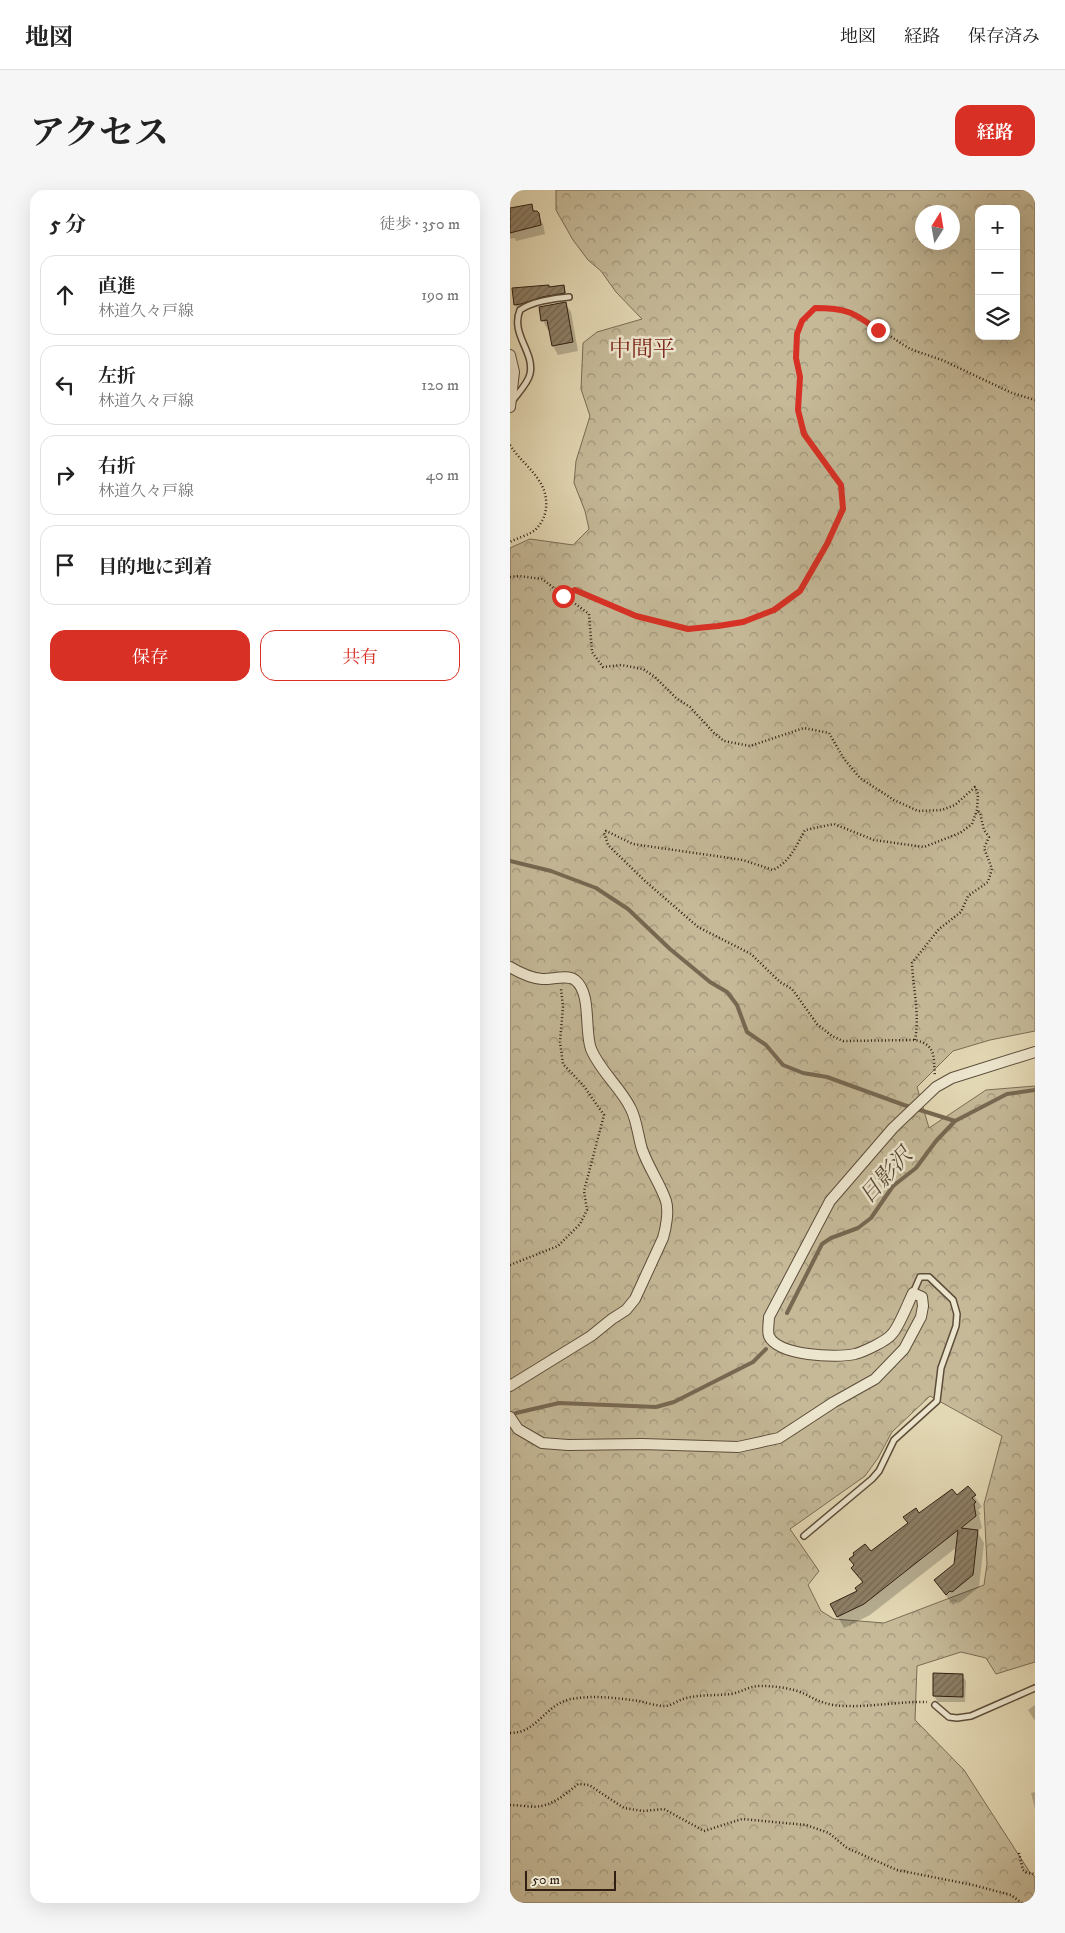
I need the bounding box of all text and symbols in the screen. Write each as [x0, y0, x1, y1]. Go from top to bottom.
text: 地図 [25, 23, 73, 53]
text: 地図 [840, 26, 876, 48]
text: 経路 [904, 26, 940, 48]
text: 保存済み [968, 26, 1040, 48]
button: 経路 [955, 105, 1035, 156]
text: アクセス [30, 112, 169, 156]
north arrow [915, 205, 960, 250]
map controls [975, 205, 1020, 340]
button: + [975, 205, 1020, 250]
text: 5 分 [50, 212, 86, 238]
text: 徒歩 · 350 m [379, 214, 460, 234]
button: − [975, 250, 1020, 295]
text: 直進 [98, 275, 136, 298]
icon: ahead [51, 281, 79, 309]
text: 190 m [421, 285, 459, 305]
button: layers [975, 295, 1020, 340]
text: 林道久々戸線 [98, 301, 194, 321]
route end [867, 319, 890, 342]
district label: 中間平 [609, 336, 675, 363]
text: 左折 [98, 365, 136, 388]
icon: left [51, 371, 79, 399]
text: 120 m [421, 375, 459, 395]
text: 林道久々戸線 [98, 391, 194, 411]
text: 右折 [98, 455, 136, 478]
icon: right [51, 461, 79, 489]
text: 40 m [426, 465, 459, 485]
text: 林道久々戸線 [98, 481, 194, 501]
icon: arrive [51, 551, 79, 579]
text: 目的地に到着 [98, 556, 212, 579]
route start [552, 585, 575, 608]
button: 保存 [50, 630, 250, 681]
button: 共有 [260, 630, 460, 681]
water label: 日影沢 [854, 1140, 920, 1210]
scale bar [525, 1868, 616, 1891]
text: 50 m [532, 1871, 560, 1889]

